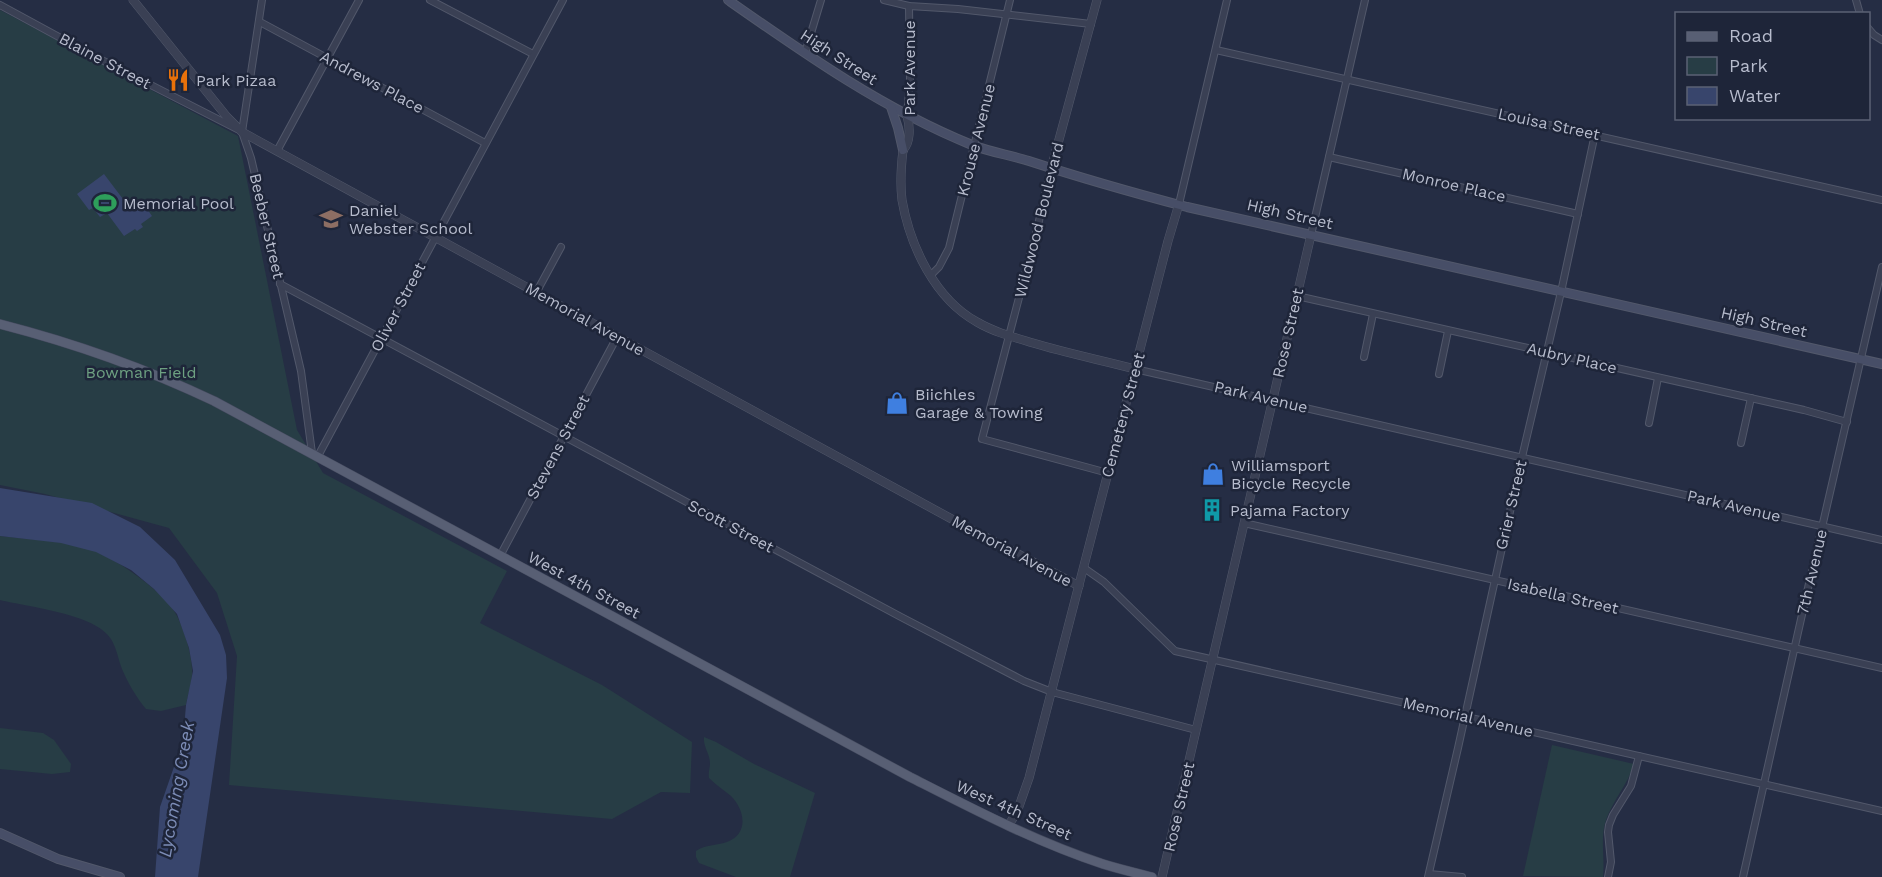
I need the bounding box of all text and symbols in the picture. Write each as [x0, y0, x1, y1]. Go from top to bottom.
legend [1675, 12, 1870, 120]
street label: Park Avenue [900, 20, 919, 116]
street label: High Street [797, 25, 881, 89]
text: Road [1729, 25, 1773, 46]
street label: Blaine Street [56, 29, 154, 93]
street label: Andrews Place [317, 47, 427, 117]
text: Park [1729, 55, 1768, 76]
restaurant icon: Park Pizaa [165, 67, 191, 93]
place label: Park Pizaa [196, 71, 276, 90]
street label: Krouse Avenue [953, 82, 999, 198]
text: Water [1729, 85, 1781, 106]
street label: Louisa Street [1496, 104, 1602, 144]
street label: Wildwood Boulevard [1010, 140, 1068, 300]
street label: Monroe Place [1400, 164, 1508, 206]
street label: Beeber Street [246, 171, 288, 281]
sports icon: Memorial Pool [92, 190, 118, 216]
place label: Memorial Pool [123, 194, 234, 213]
street label: High Street [1245, 195, 1335, 233]
place label: Daniel Webster School [349, 201, 472, 238]
school or university icon: Daniel Webster School [318, 206, 344, 232]
street label: Oliver Street [367, 259, 430, 355]
street label: Memorial Avenue [522, 278, 648, 360]
street label: Rose Street [1268, 286, 1308, 380]
street label: High Street [1719, 303, 1809, 341]
street label: Aubry Place [1525, 338, 1619, 378]
street label: Cemetery Street [1097, 350, 1149, 479]
park label: Bowman Field [85, 363, 197, 382]
street label: Park Avenue [1212, 377, 1310, 417]
place label: Biichles Garage & Towing [915, 385, 1043, 422]
shop icon: Biichles Garage & Towing [884, 390, 910, 416]
street label: Stevens Street [523, 391, 594, 502]
place label: Williamsport Bicycle Recycle [1231, 456, 1351, 493]
street label: Grier Street [1491, 458, 1531, 552]
shop icon: Williamsport Bicycle Recycle [1200, 461, 1226, 487]
street label: Park Avenue [1685, 486, 1783, 526]
street label: Scott Street [685, 495, 778, 557]
building icon: Pajama Factory [1199, 497, 1225, 523]
place label: Pajama Factory [1230, 501, 1350, 520]
street label: Memorial Avenue [949, 511, 1075, 591]
street label: 7th Avenue [1793, 527, 1831, 617]
street label: West 4th Street [525, 547, 644, 623]
street label: Isabella Street [1506, 574, 1621, 618]
street label: Memorial Avenue [1401, 693, 1535, 741]
water label: Lycoming Creek [154, 718, 199, 859]
street label: Rose Street [1159, 760, 1199, 854]
street label: West 4th Street [953, 776, 1075, 844]

